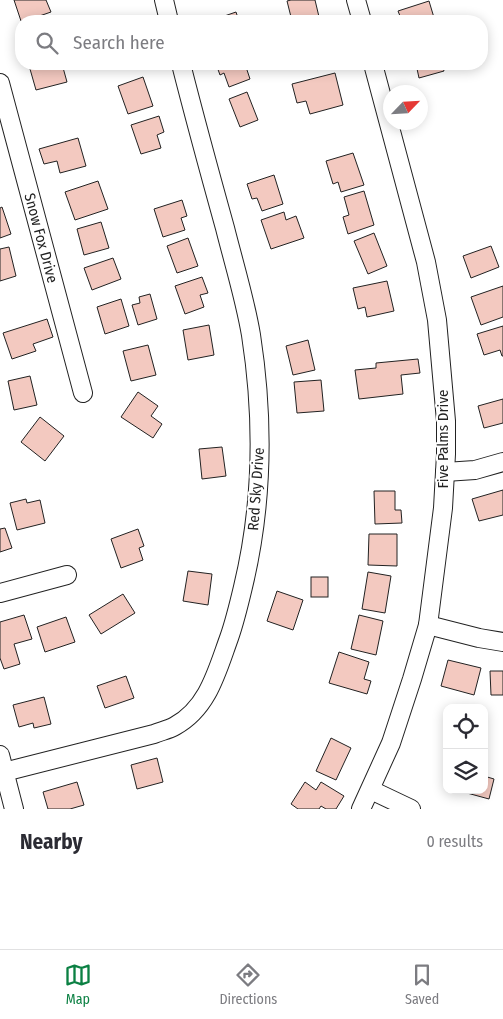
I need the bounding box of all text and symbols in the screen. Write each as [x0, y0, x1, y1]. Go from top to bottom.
search box [15, 15, 488, 70]
icon: search [33, 29, 61, 57]
text: Search here [73, 31, 165, 54]
north arrow [383, 85, 428, 130]
street label: Snow Fox Drive [20, 191, 62, 285]
street label: Five Palms Drive [434, 390, 452, 488]
street label: Red Sky Drive [244, 447, 268, 531]
map controls [443, 704, 488, 794]
button: locate [443, 704, 488, 749]
button: layers [443, 749, 488, 794]
text: Nearby [20, 829, 82, 855]
text: 0 results [426, 832, 483, 851]
tab: Map [64, 961, 92, 1008]
tab: Directions [219, 961, 277, 1008]
tab: Saved [405, 961, 439, 1008]

